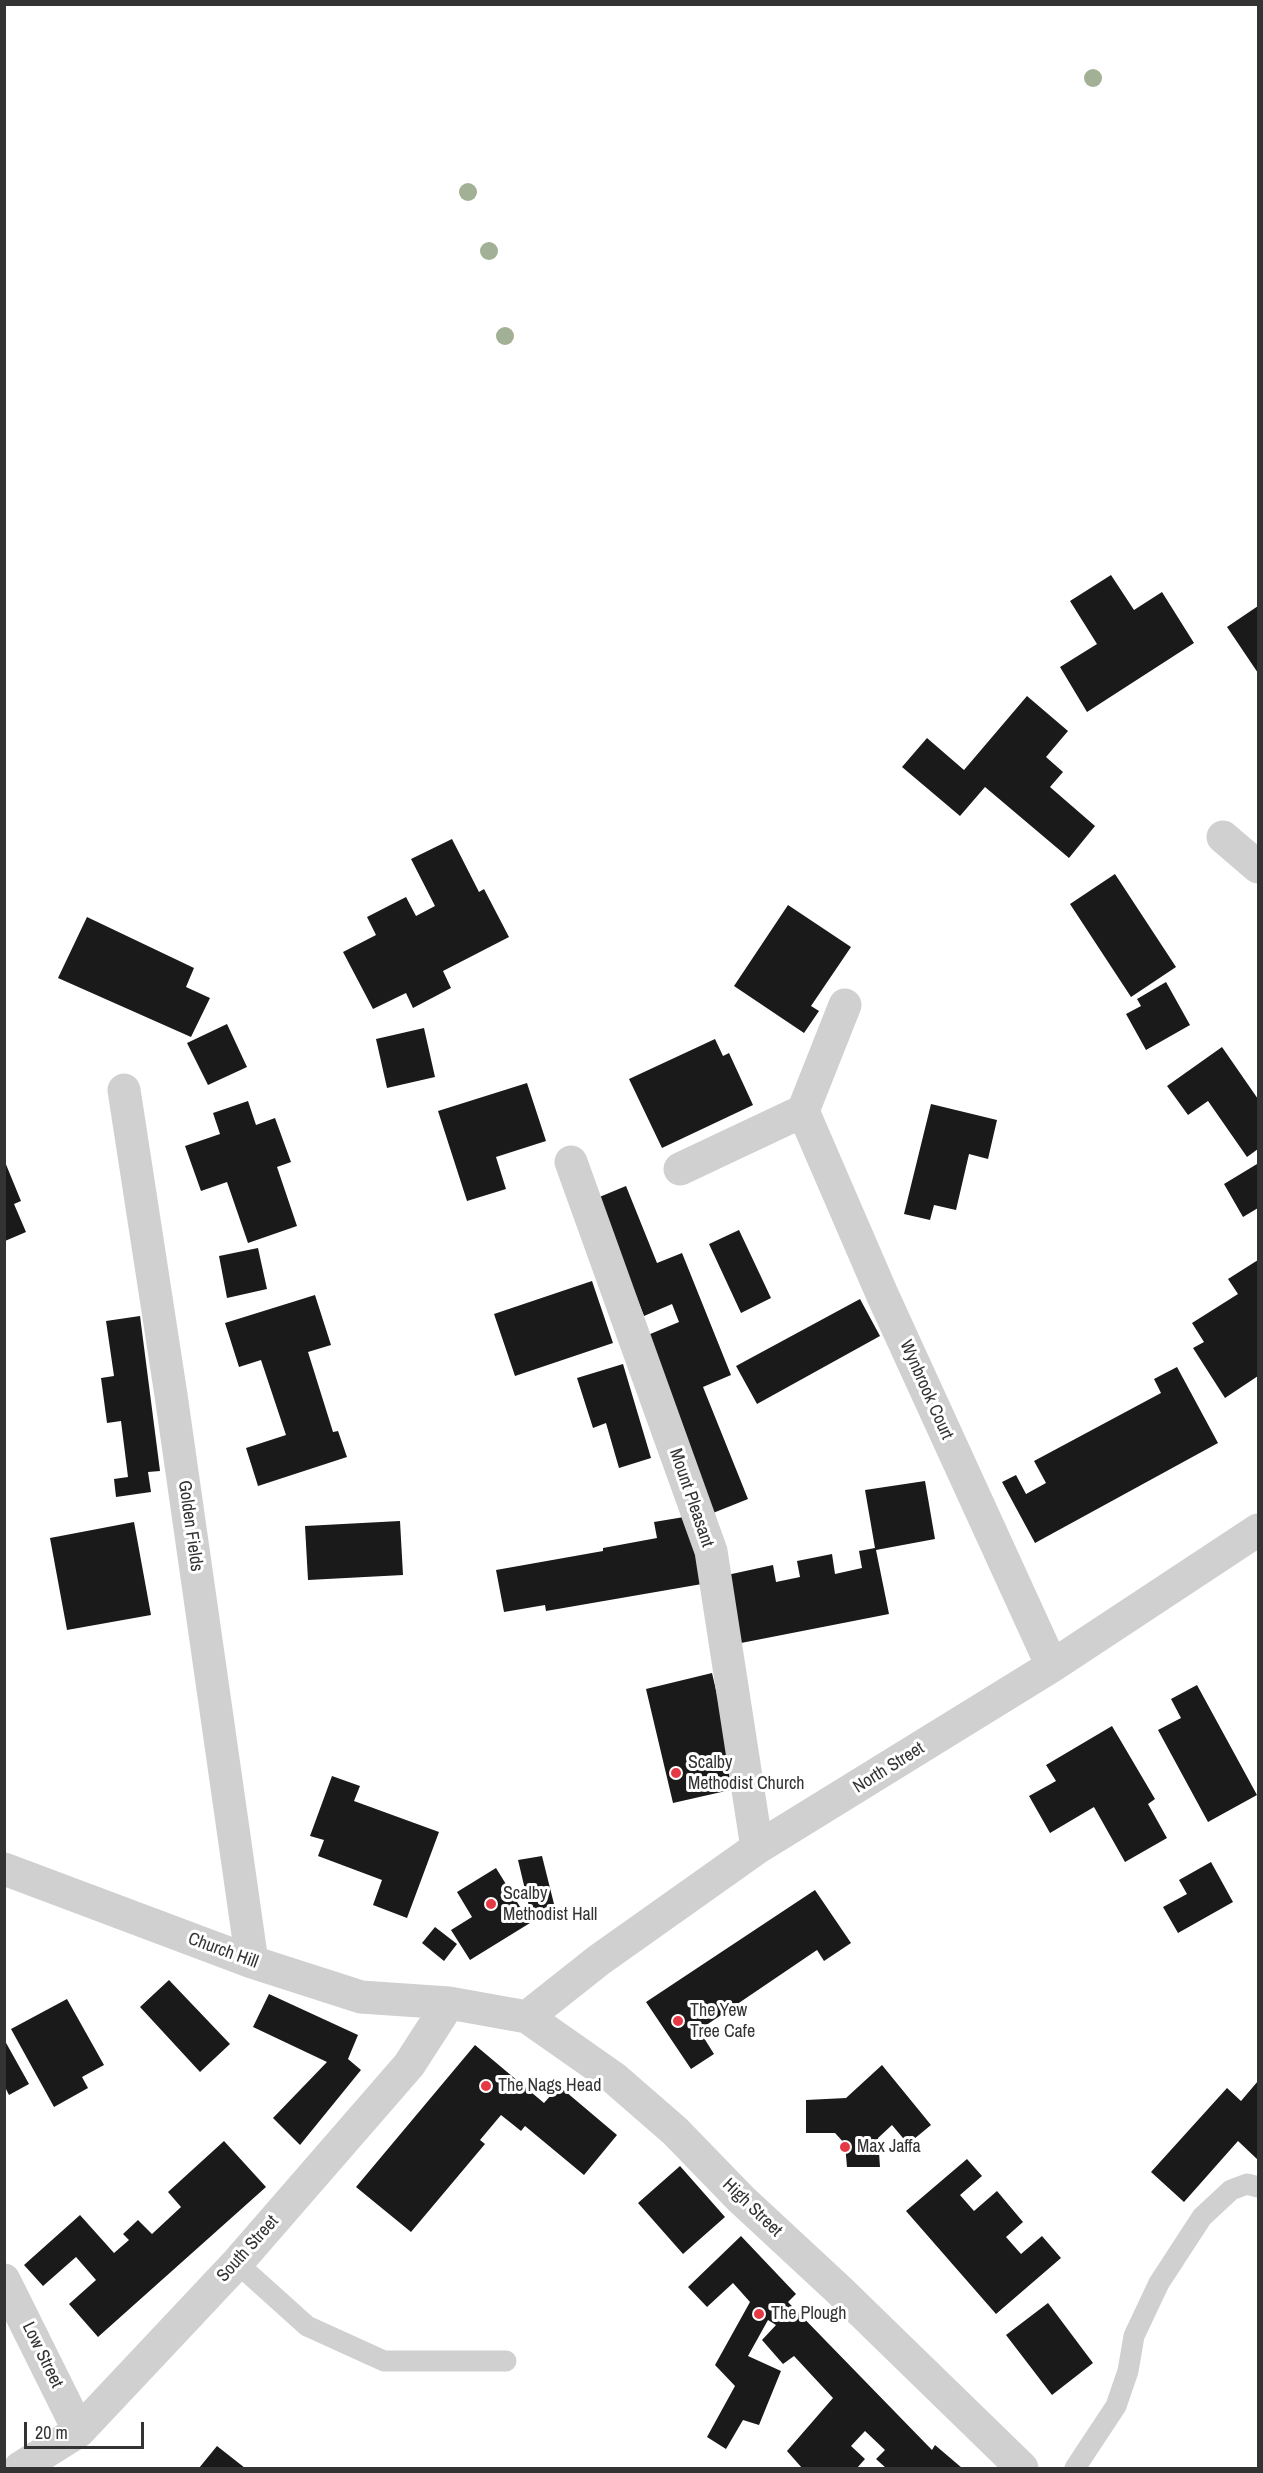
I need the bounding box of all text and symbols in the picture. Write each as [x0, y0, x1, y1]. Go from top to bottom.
street label: Wynbrook Court [894, 1337, 958, 1443]
street label: Mount Pleasant [664, 1446, 718, 1550]
street label: Golden Fields [173, 1479, 207, 1573]
street label: North Street [850, 1738, 928, 1798]
place label: Scalby Methodist Church [688, 1752, 804, 1794]
marker: Scalby Methodist Church [669, 1766, 683, 1780]
place label: Scalby Methodist Hall [503, 1883, 597, 1926]
marker: Scalby Methodist Hall [484, 1897, 498, 1911]
street label: Church Hill [185, 1928, 261, 1974]
place label: The Yew Tree Cafe [690, 2000, 755, 2042]
marker: The Yew Tree Cafe [671, 2014, 685, 2028]
place label: The Nags Head [498, 2075, 601, 2097]
marker: The Nags Head [479, 2079, 493, 2093]
place label: Max Jaffa [857, 2136, 921, 2158]
marker: Max Jaffa [838, 2140, 852, 2154]
street label: High Street [718, 2174, 786, 2242]
street label: South Street [213, 2211, 283, 2287]
place label: The Plough [771, 2303, 846, 2325]
marker: The Plough [752, 2307, 766, 2321]
street label: Low Street [17, 2319, 67, 2391]
scale bar [27, 2410, 147, 2448]
text: 20 m [35, 2420, 68, 2445]

